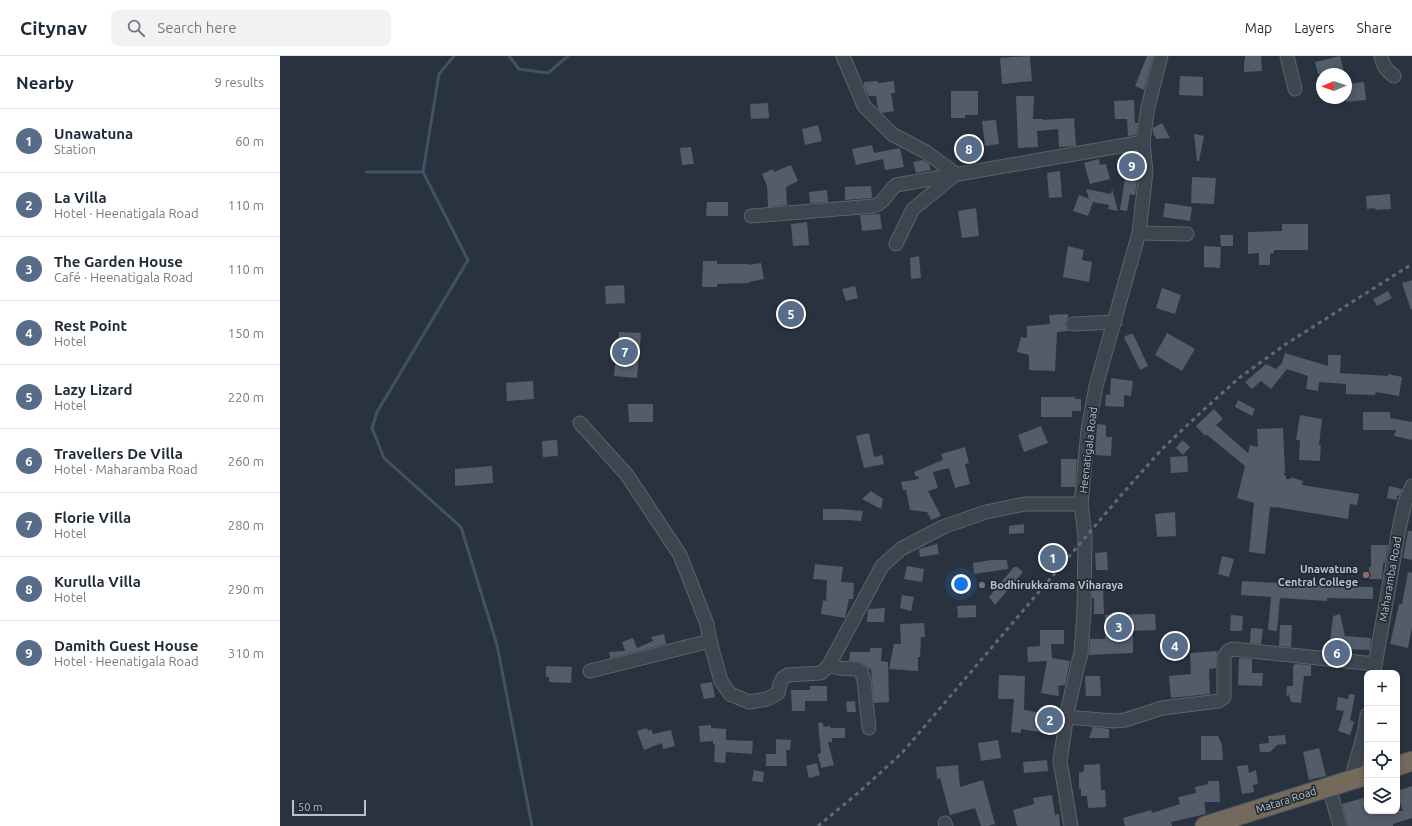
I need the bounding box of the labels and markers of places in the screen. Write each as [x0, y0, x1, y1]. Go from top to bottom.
pin: 8 [956, 134, 982, 164]
pin: 9 [1119, 151, 1145, 181]
pin: 5 [778, 299, 804, 329]
pin: 7 [612, 337, 638, 367]
pin: 1 [1040, 543, 1066, 573]
place label: Unawatuna Central College [1278, 563, 1358, 588]
marker: Unawatuna Central College [1361, 570, 1371, 580]
place label: Bodhirukkarama Viharaya [990, 579, 1123, 591]
marker: Bodhirukkarama Viharaya [977, 580, 987, 590]
pin: 3 [1106, 612, 1132, 642]
pin: 4 [1162, 631, 1188, 661]
pin: 6 [1324, 638, 1350, 668]
pin: 2 [1037, 705, 1063, 735]

